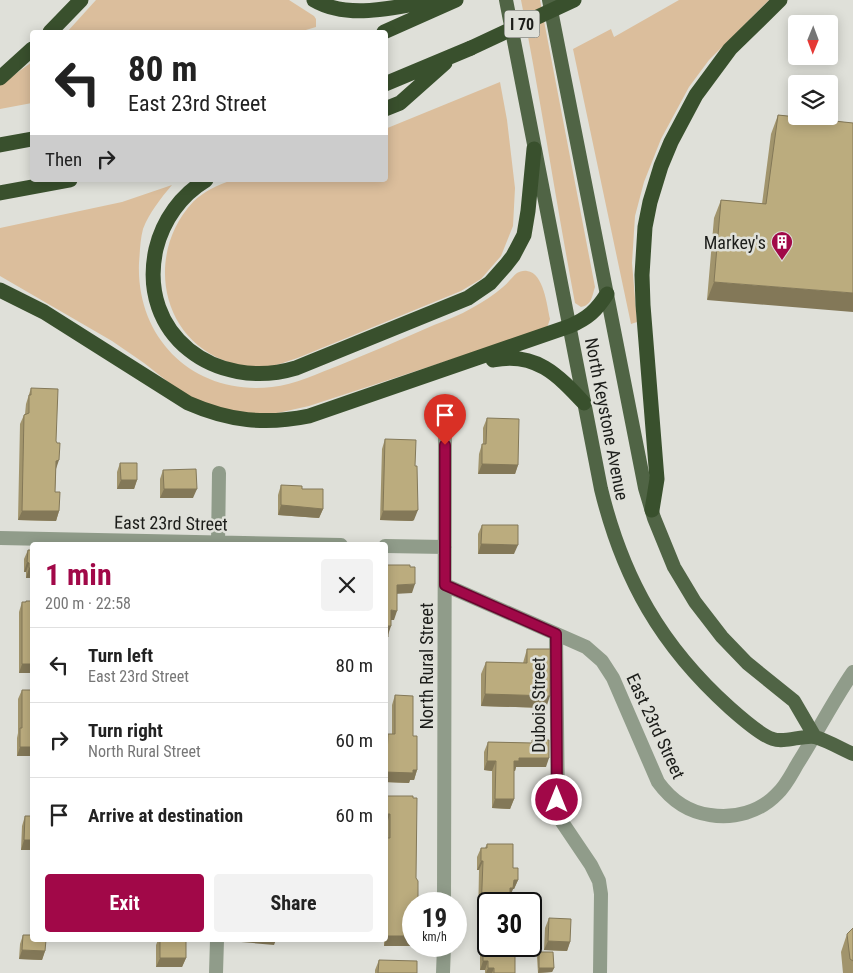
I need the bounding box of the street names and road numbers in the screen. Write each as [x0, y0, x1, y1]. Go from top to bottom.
road number: I 70 [504, 10, 540, 38]
street label: North Keystone Avenue [581, 336, 633, 502]
street label: East 23rd Street [114, 512, 228, 534]
street label: North Rural Street [416, 603, 437, 729]
street label: Dubois Street [528, 657, 549, 753]
street label: East 23rd Street [622, 670, 690, 782]

